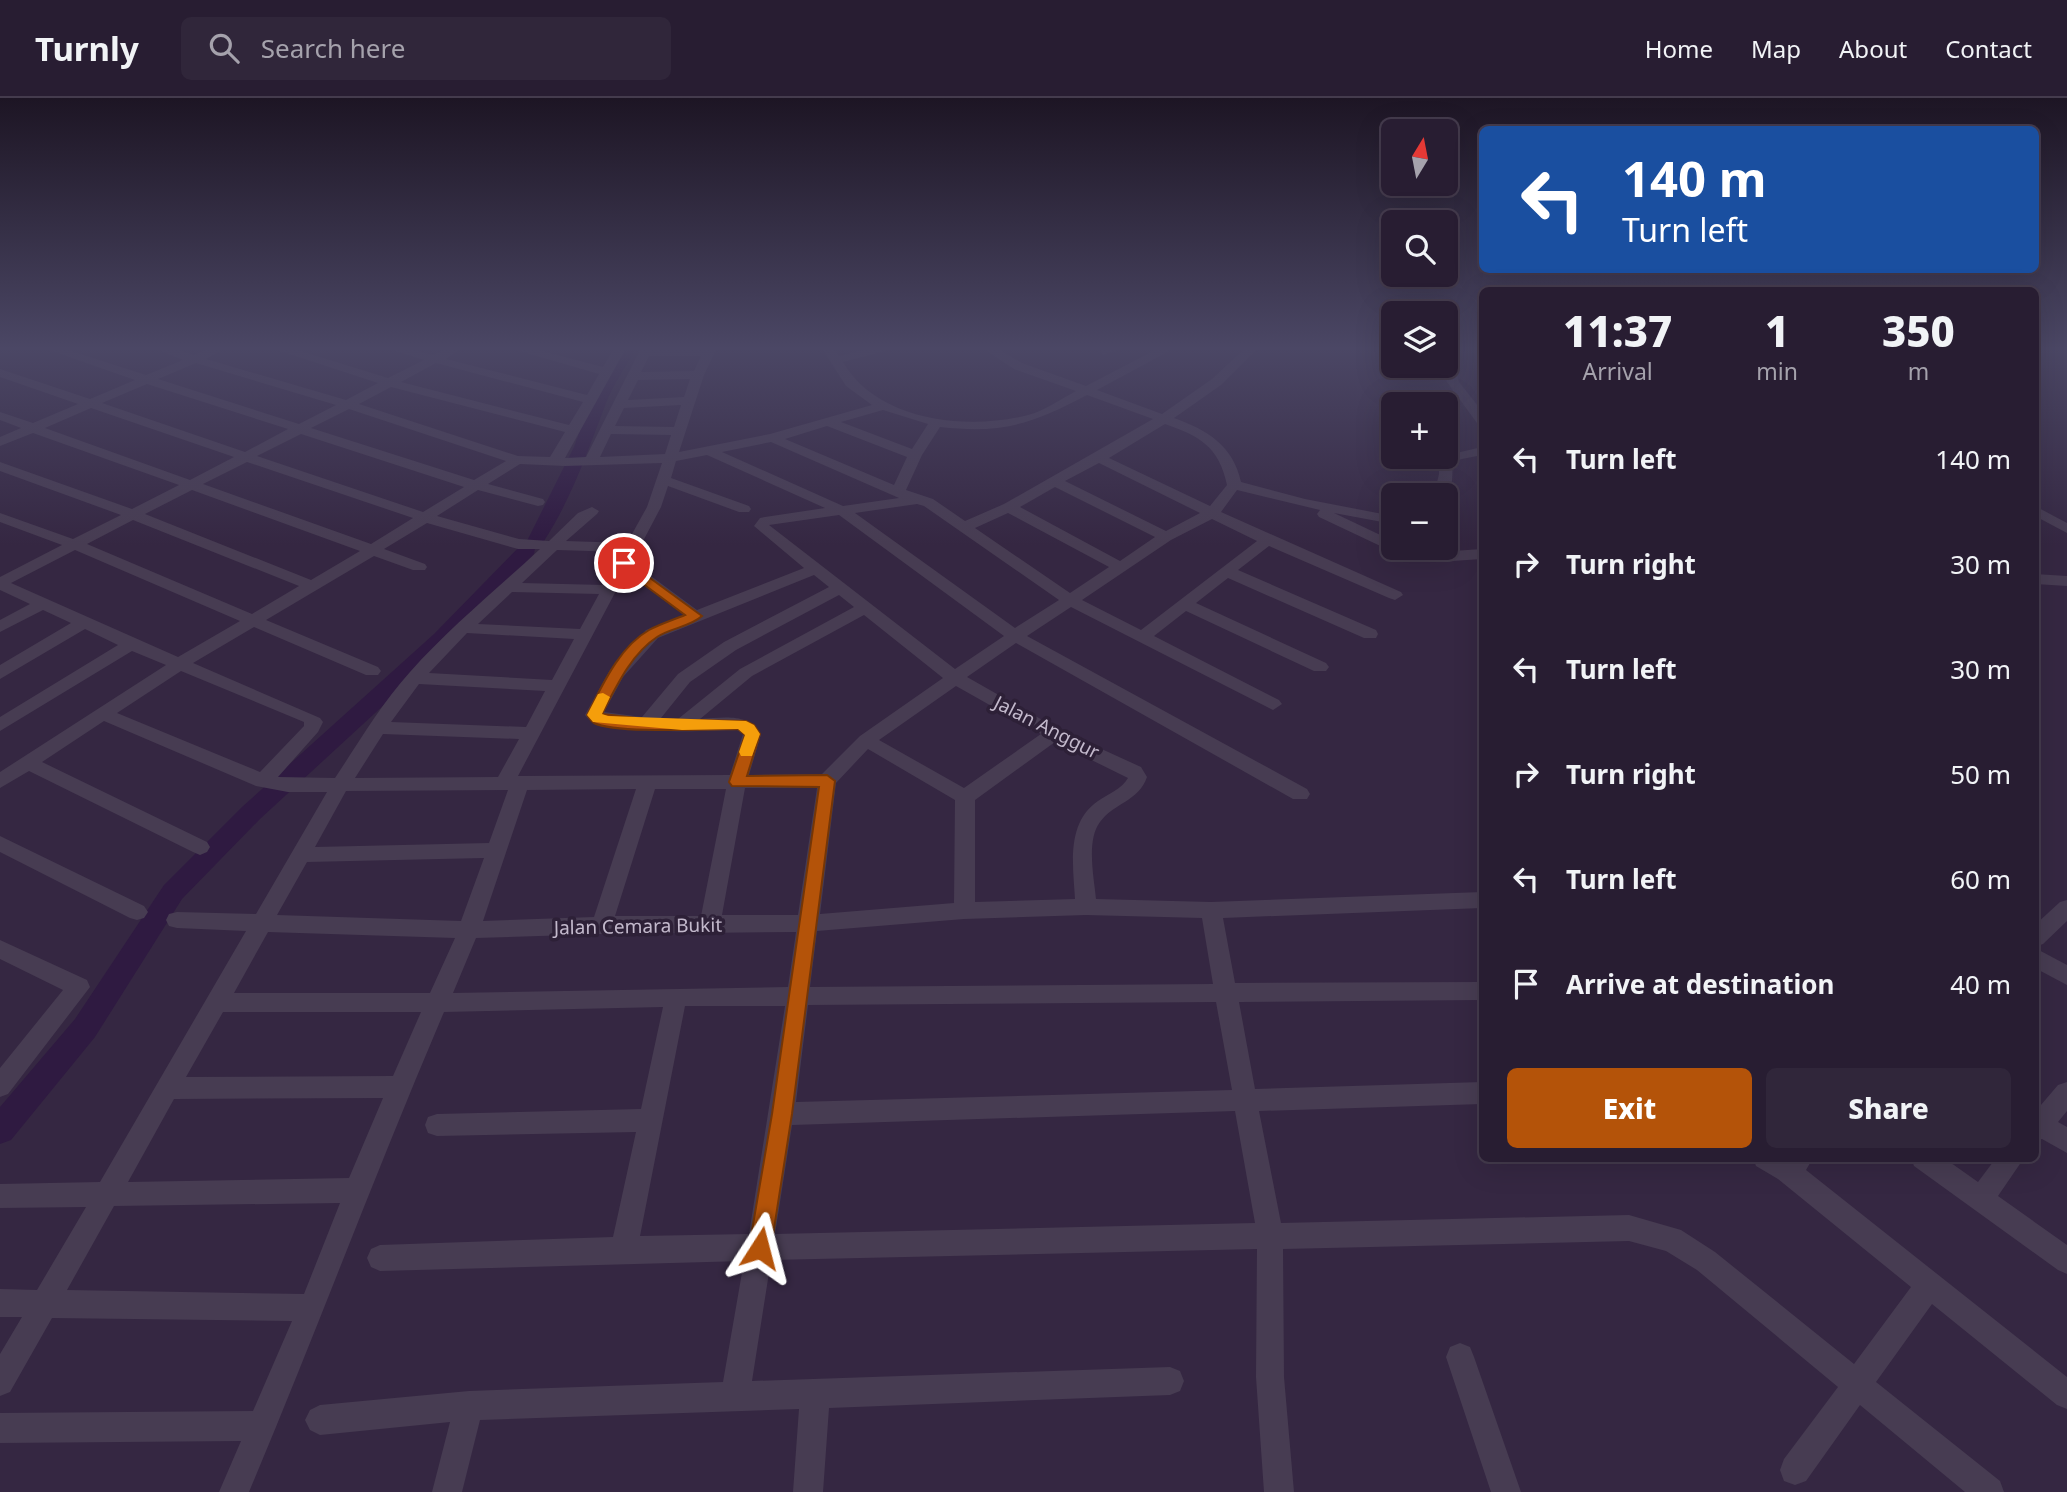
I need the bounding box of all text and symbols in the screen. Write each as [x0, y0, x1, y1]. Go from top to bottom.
search box [181, 17, 671, 80]
text: Turnly [35, 26, 139, 71]
icon: search [205, 29, 243, 67]
text: Search here [261, 30, 405, 66]
text: Home [1645, 32, 1713, 65]
text: Map [1751, 32, 1801, 65]
text: About [1839, 32, 1907, 65]
text: Contact [1945, 32, 2032, 65]
north arrow [1381, 119, 1458, 196]
map controls [1381, 119, 1458, 560]
text: 140 m [1622, 145, 1767, 211]
icon: left [1507, 154, 1598, 245]
text: Turn left [1622, 208, 1748, 251]
button: search [1381, 210, 1458, 287]
button: layers [1381, 301, 1458, 378]
text: 11:37 [1563, 302, 1672, 359]
text: 1 [1765, 302, 1789, 359]
text: 350 [1882, 302, 1955, 359]
text: Arrival [1583, 355, 1653, 387]
text: min [1756, 355, 1798, 387]
text: m [1908, 355, 1929, 387]
button: + [1381, 392, 1458, 469]
icon: left [1507, 440, 1545, 478]
text: Turn left [1566, 441, 1677, 477]
text: 140 m [1935, 441, 2011, 477]
button: − [1381, 483, 1458, 560]
pin [594, 533, 654, 593]
icon: arrive [605, 544, 643, 582]
icon: right [1507, 545, 1545, 583]
text: Turn right [1566, 546, 1696, 582]
text: 30 m [1950, 546, 2011, 582]
icon: left [1507, 650, 1545, 688]
text: Turn left [1566, 651, 1677, 687]
text: 30 m [1950, 651, 2011, 687]
street label: Jalan Anggur [988, 688, 1104, 765]
icon: right [1507, 755, 1545, 793]
text: Turn right [1566, 756, 1696, 792]
text: 50 m [1950, 756, 2011, 792]
icon: left [1507, 860, 1545, 898]
text: Turn left [1566, 861, 1677, 897]
text: 60 m [1950, 861, 2011, 897]
street label: Jalan Cemara Bukit [552, 912, 723, 941]
icon: arrive [1507, 965, 1545, 1003]
text: Arrive at destination [1566, 966, 1835, 1002]
text: 40 m [1950, 966, 2011, 1002]
button: Exit [1507, 1068, 1752, 1148]
button: Share [1766, 1068, 2011, 1148]
position arrow [723, 1211, 797, 1285]

